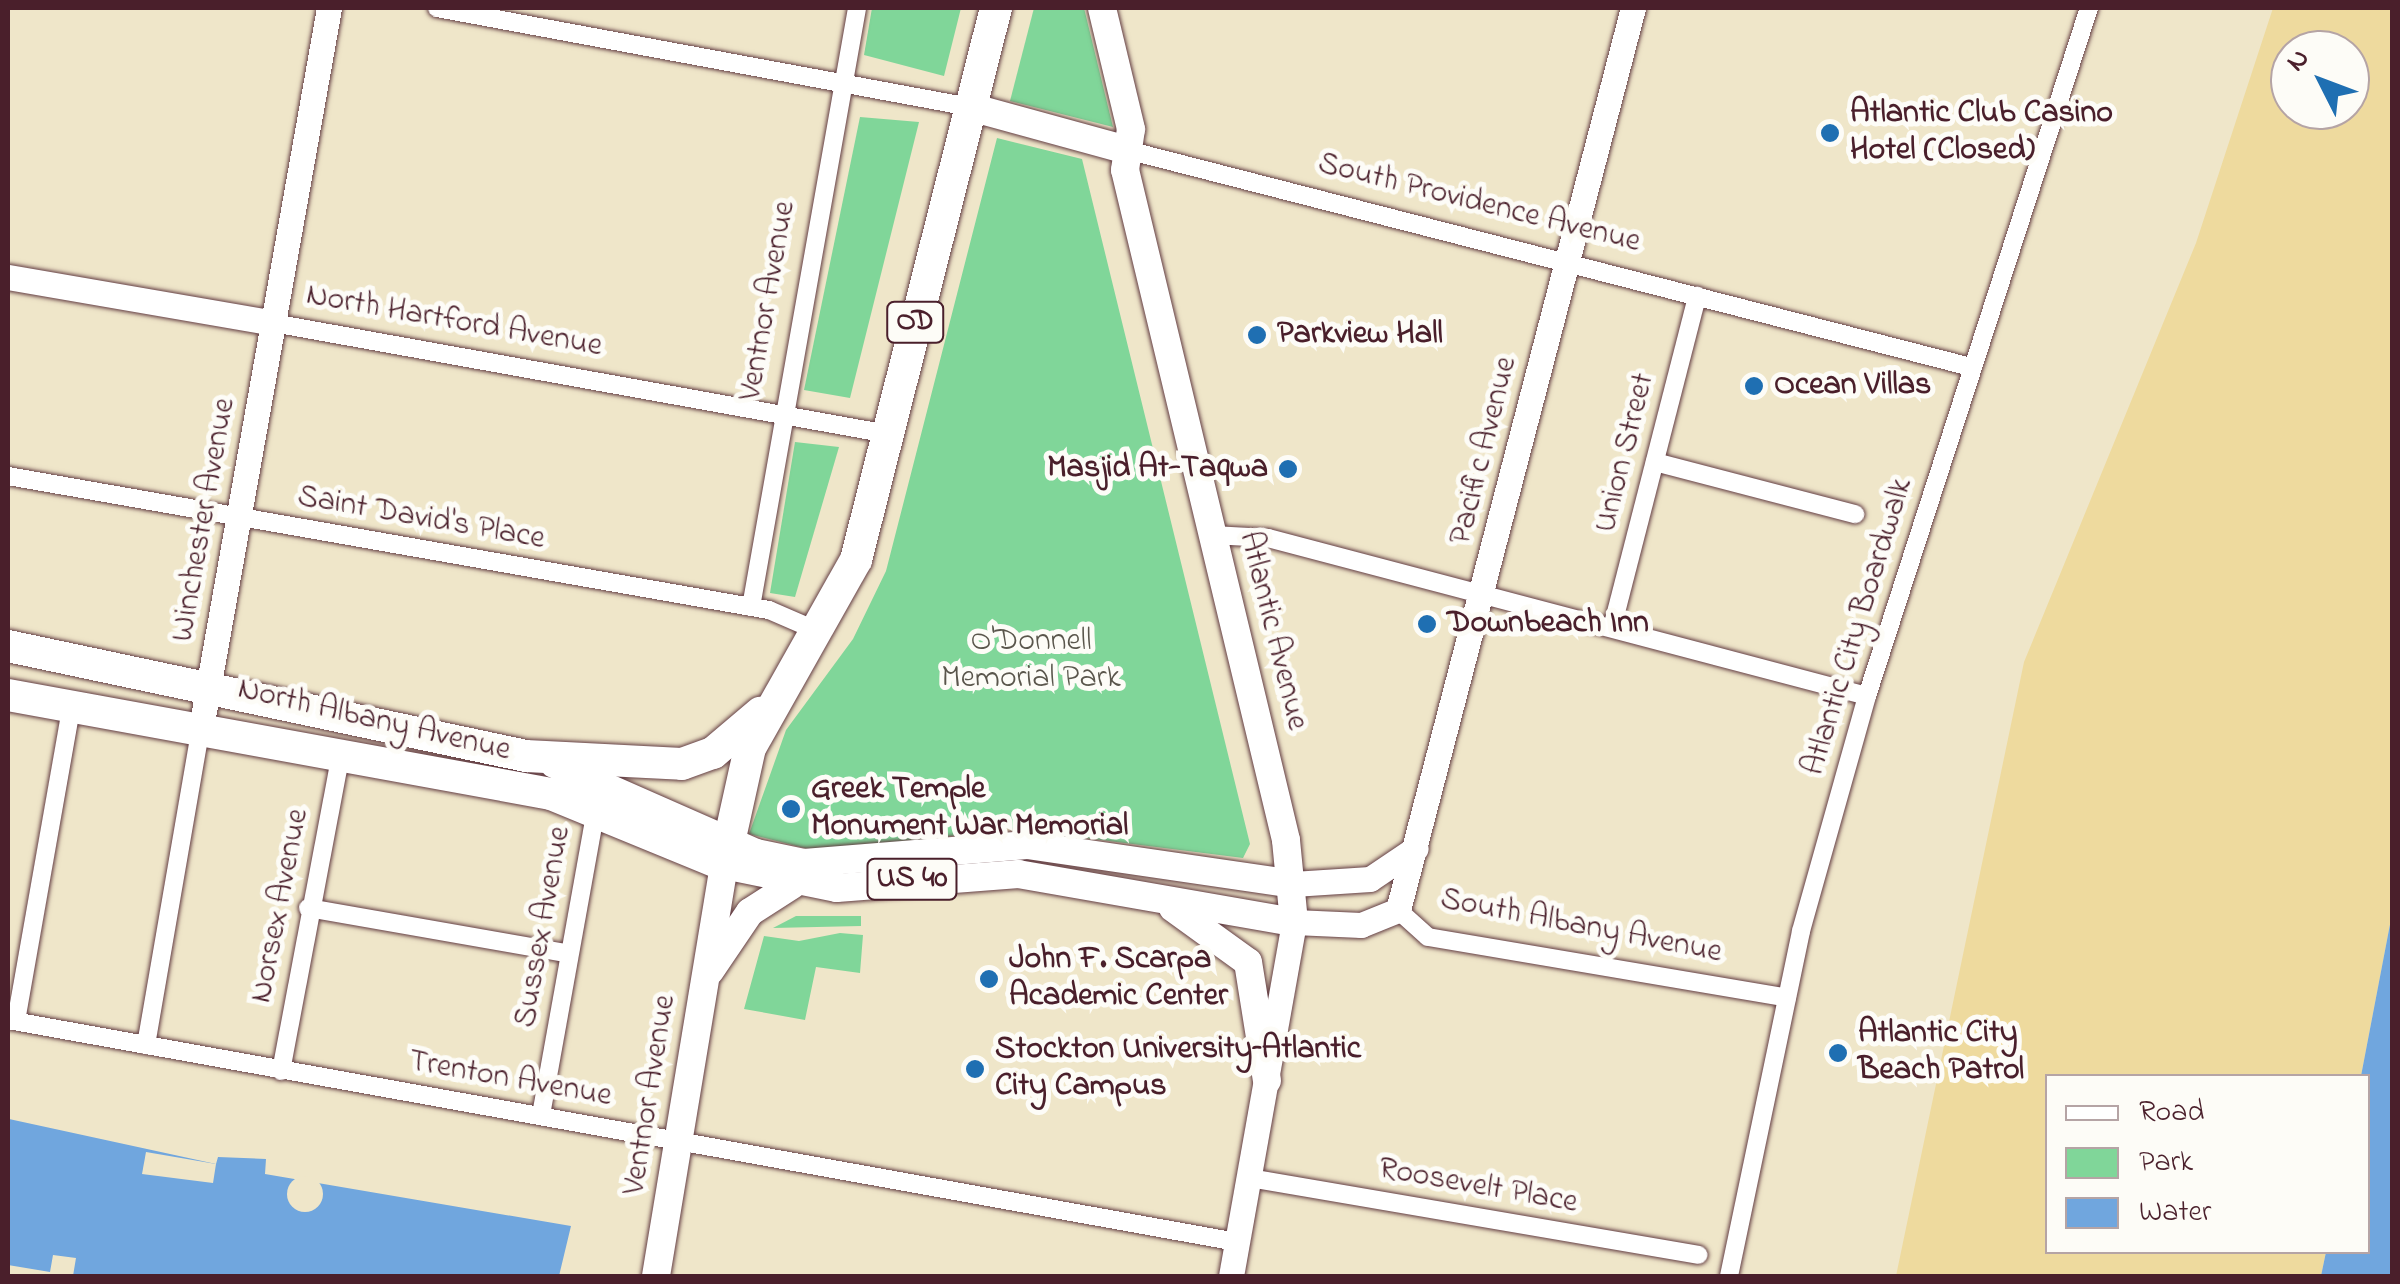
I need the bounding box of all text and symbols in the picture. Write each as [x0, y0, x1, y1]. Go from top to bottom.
north arrow [2270, 30, 2370, 130]
text: N [2277, 40, 2320, 82]
place label: Atlantic Club Casino Hotel (Closed) [1850, 96, 2113, 171]
marker: Atlantic Club Casino Hotel (Closed) [1819, 122, 1841, 144]
street label: South Providence Avenue [1314, 145, 1644, 263]
street label: Ventnor Avenue [733, 198, 805, 404]
street label: North Hartford Avenue [303, 277, 605, 367]
road number: OD [885, 297, 945, 347]
place label: Parkview Hall [1277, 316, 1443, 354]
marker: Parkview Hall [1246, 324, 1268, 346]
street label: Pacific Avenue [1443, 353, 1527, 549]
place label: Ocean Villas [1774, 367, 1931, 405]
street label: Union Street [1588, 369, 1664, 537]
marker: Ocean Villas [1743, 375, 1765, 397]
street label: Winchester Avenue [165, 395, 245, 645]
place label: Masjid At-Taqwa [1047, 450, 1268, 488]
marker: Masjid At-Taqwa [1277, 458, 1299, 480]
street label: Atlantic City Boardwalk [1796, 474, 1922, 780]
street label: Saint David's Place [294, 478, 548, 560]
street label: Atlantic Avenue [1229, 528, 1315, 734]
place label: Downbeach Inn [1447, 605, 1649, 643]
marker: Downbeach Inn [1416, 613, 1438, 635]
park label: O'Donnell Memorial Park [941, 624, 1121, 699]
street label: North Albany Avenue [234, 671, 514, 771]
place label: Greek Temple Monument War Memorial [811, 772, 1128, 847]
marker: Greek Temple Monument War Memorial [780, 798, 802, 820]
street label: Norsex Avenue [243, 806, 319, 1006]
street label: Sussex Avenue [507, 823, 581, 1031]
road number: US 40 [864, 854, 960, 904]
street label: South Albany Avenue [1437, 881, 1725, 973]
place label: John F. Scarpa Academic Center [1009, 942, 1228, 1017]
marker: John F. Scarpa Academic Center [978, 968, 1000, 990]
street label: Ventnor Avenue [616, 992, 686, 1198]
place label: Atlantic City Beach Patrol [1858, 1016, 2024, 1091]
place label: Stockton University–Atlantic City Campus [995, 1032, 1361, 1107]
marker: Atlantic City Beach Patrol [1827, 1042, 1849, 1064]
street label: Trenton Avenue [406, 1043, 614, 1117]
marker: Stockton University–Atlantic City Campus [964, 1058, 986, 1080]
legend [2045, 1074, 2370, 1254]
text: Road [2139, 1091, 2204, 1135]
text: Park [2139, 1141, 2193, 1185]
street label: Roosevelt Place [1376, 1151, 1580, 1223]
text: Water [2139, 1191, 2211, 1235]

